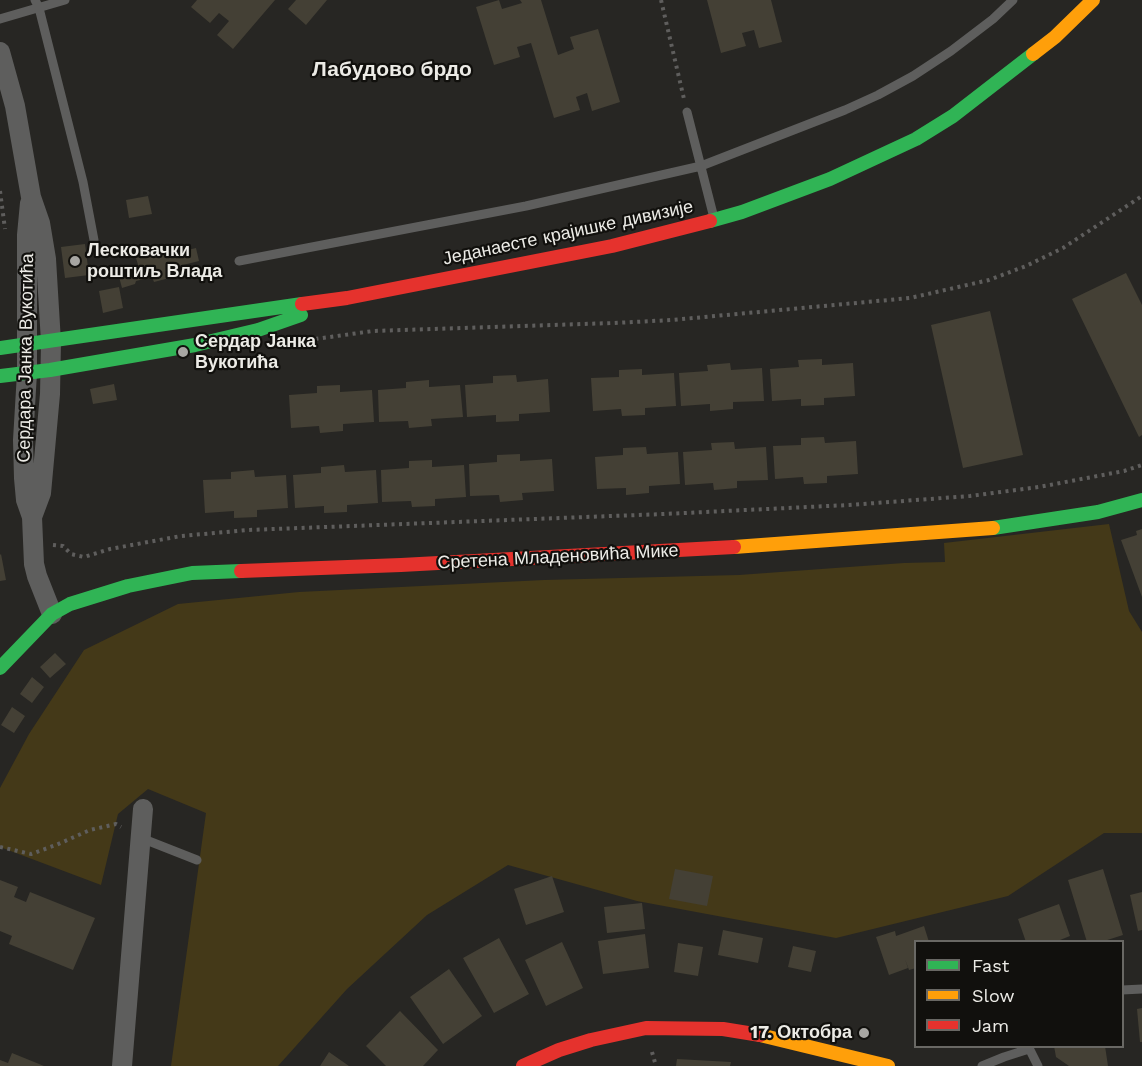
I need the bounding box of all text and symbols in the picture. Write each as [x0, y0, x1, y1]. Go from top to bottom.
district label: Лабудово брдо [312, 57, 472, 83]
street label: Једанаесте крајишке дивизије [441, 196, 695, 270]
place label: Лесковачки роштиљ Влада [87, 240, 222, 282]
street label: Сердара Јанка Вукотића [13, 253, 39, 463]
marker: Лесковачки роштиљ Влада [68, 254, 82, 268]
place label: Сердар Јанка Вукотића [195, 331, 316, 374]
marker: Сердар Јанка Вукотића [176, 345, 190, 359]
street label: Сретена Младеновића Мике [437, 540, 679, 574]
legend [914, 940, 1124, 1048]
text: Fast [972, 955, 1009, 976]
text: Slow [972, 985, 1015, 1006]
text: Jam [972, 1015, 1009, 1036]
place label: 17. Октобра [750, 1022, 852, 1044]
marker: 17. Октобра [857, 1026, 871, 1040]

